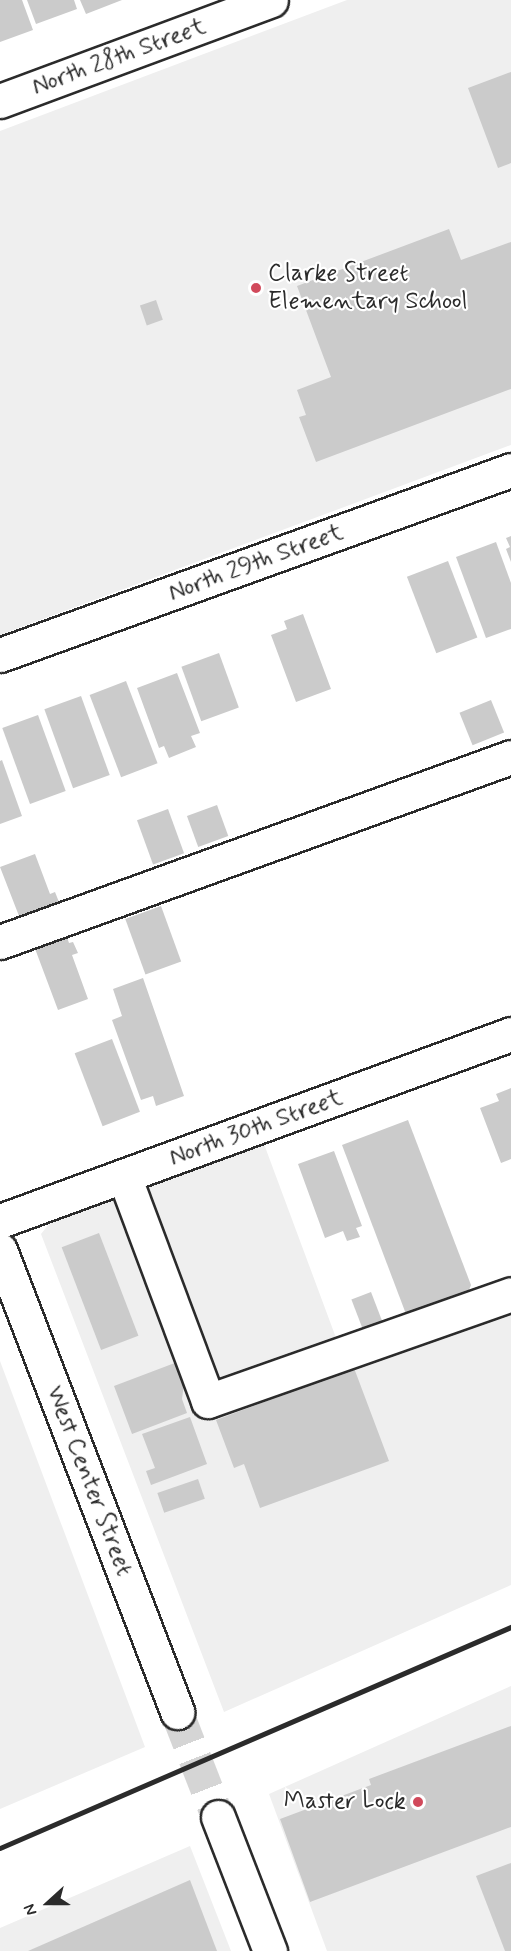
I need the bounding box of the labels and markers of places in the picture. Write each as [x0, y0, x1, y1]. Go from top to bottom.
place label: Clarke Street Elementary School [268, 260, 467, 316]
marker: Clarke Street Elementary School [249, 281, 263, 295]
place label: Master Lock [280, 1788, 406, 1816]
marker: Master Lock [411, 1795, 425, 1809]

